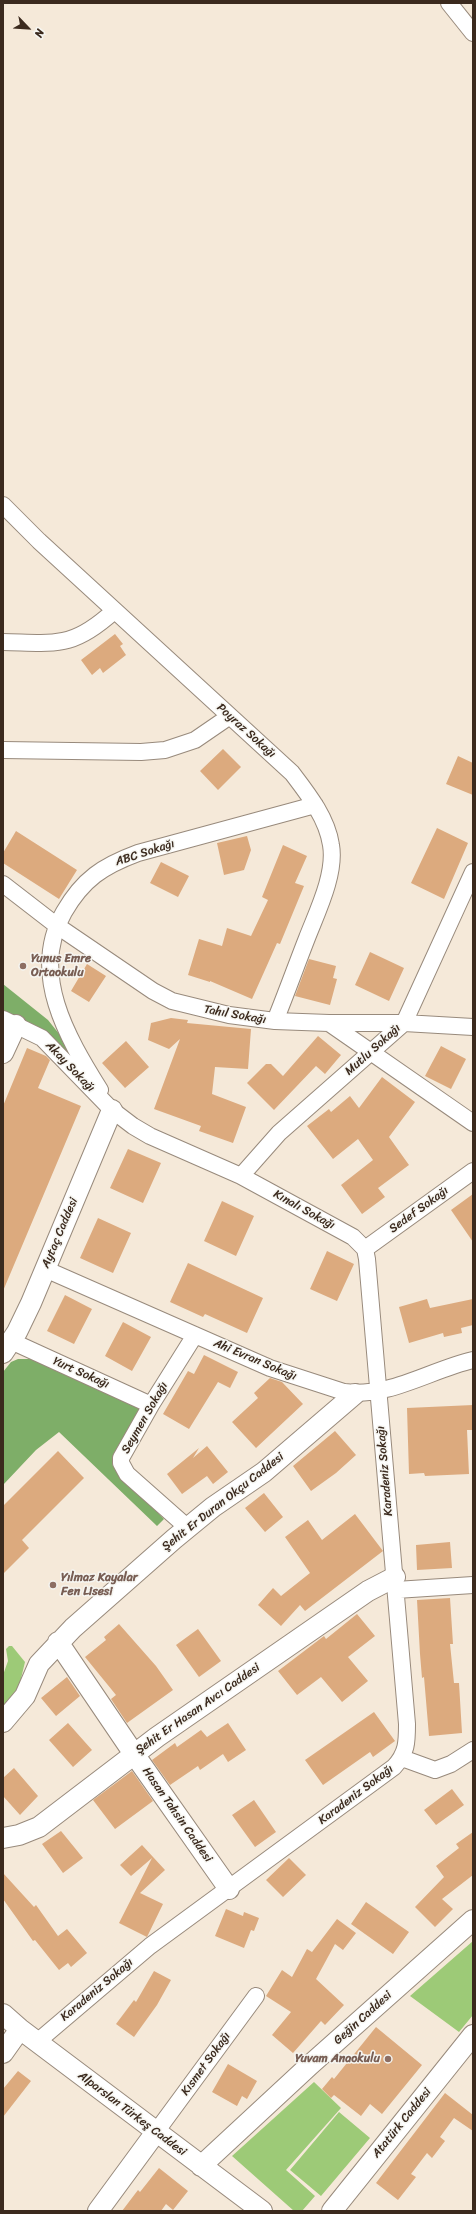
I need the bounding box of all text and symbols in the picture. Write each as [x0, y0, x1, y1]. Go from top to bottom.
north arrow [8, 8, 48, 48]
text: N [29, 26, 50, 41]
street label: Poyraz Sokağı [213, 701, 279, 761]
street label: ABC Sokağı [114, 837, 176, 869]
place label: Yunus Emre Ortaokulu [31, 952, 91, 980]
marker: Yunus Emre Ortaokulu [18, 961, 28, 971]
street label: Tahıl Sokağı [203, 1002, 267, 1028]
street label: Mutlu Sokağı [342, 1021, 404, 1079]
street label: Akay Sokağı [42, 1039, 98, 1095]
street label: Sedef Sokağı [386, 1184, 452, 1236]
street label: Kınalı Sokağı [271, 1187, 337, 1233]
street label: Aytaç Caddesi [39, 1196, 81, 1270]
street label: Ahi Evran Sokağı [211, 1336, 299, 1384]
street label: Yurt Sokağı [50, 1354, 112, 1392]
street label: Seymen Sokağı [119, 1380, 171, 1456]
street label: Karadeniz Sokağı [374, 1425, 396, 1517]
street label: Şehit Er Duran Okçu Caddesi [159, 1450, 287, 1554]
place label: Yılmaz Kayalar Fen Lisesi [61, 1571, 138, 1599]
marker: Yılmaz Kayalar Fen Lisesi [48, 1580, 58, 1590]
street label: Şehit Er Hasan Avcı Caddesi [133, 1661, 263, 1757]
street label: Karadeniz Sokağı [316, 1762, 396, 1828]
street label: Hasan Tahsin Caddesi [139, 1765, 215, 1865]
street label: Karadeniz Sokağı [58, 1955, 136, 2025]
street label: Geğin Caddesi [331, 1988, 395, 2048]
street label: Kısmet Sokağı [178, 2029, 234, 2099]
place label: Yuvam Anaokulu [295, 2052, 380, 2066]
marker: Yuvam Anaokulu [383, 2054, 393, 2064]
street label: Alparslan Türkeş Caddesi [75, 2069, 189, 2159]
street label: Atatürk Caddesi [369, 2085, 435, 2161]

